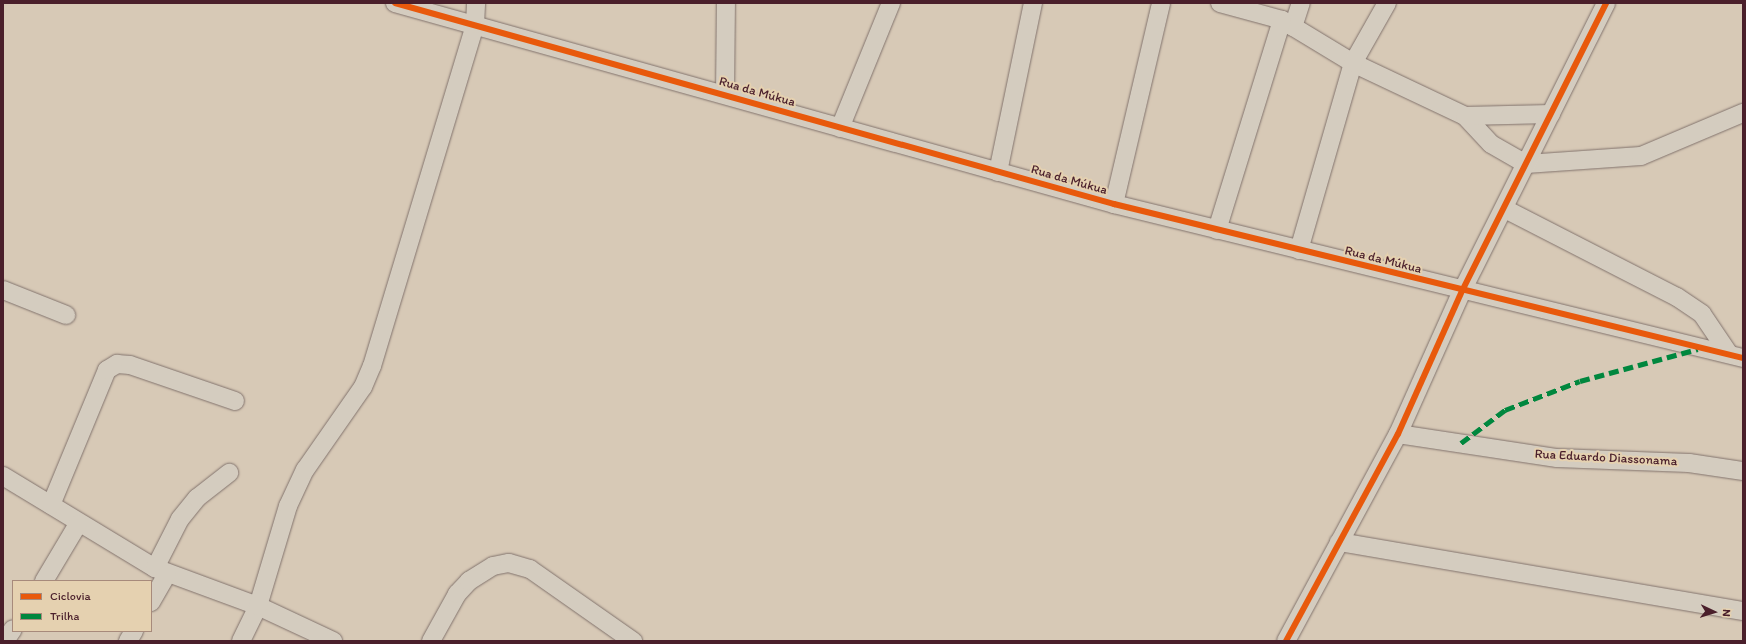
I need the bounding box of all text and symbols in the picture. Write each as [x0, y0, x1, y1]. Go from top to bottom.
street label: Rua da Múkua [717, 74, 797, 110]
street label: Rua da Múkua [1029, 162, 1109, 198]
street label: Rua da Múkua [1343, 243, 1423, 277]
street label: Rua Eduardo Diassonama [1535, 447, 1677, 469]
legend [12, 580, 152, 632]
text: Ciclovia [50, 589, 91, 603]
north arrow [1694, 592, 1734, 632]
text: Trilha [50, 609, 79, 623]
text: N [1720, 609, 1733, 617]

